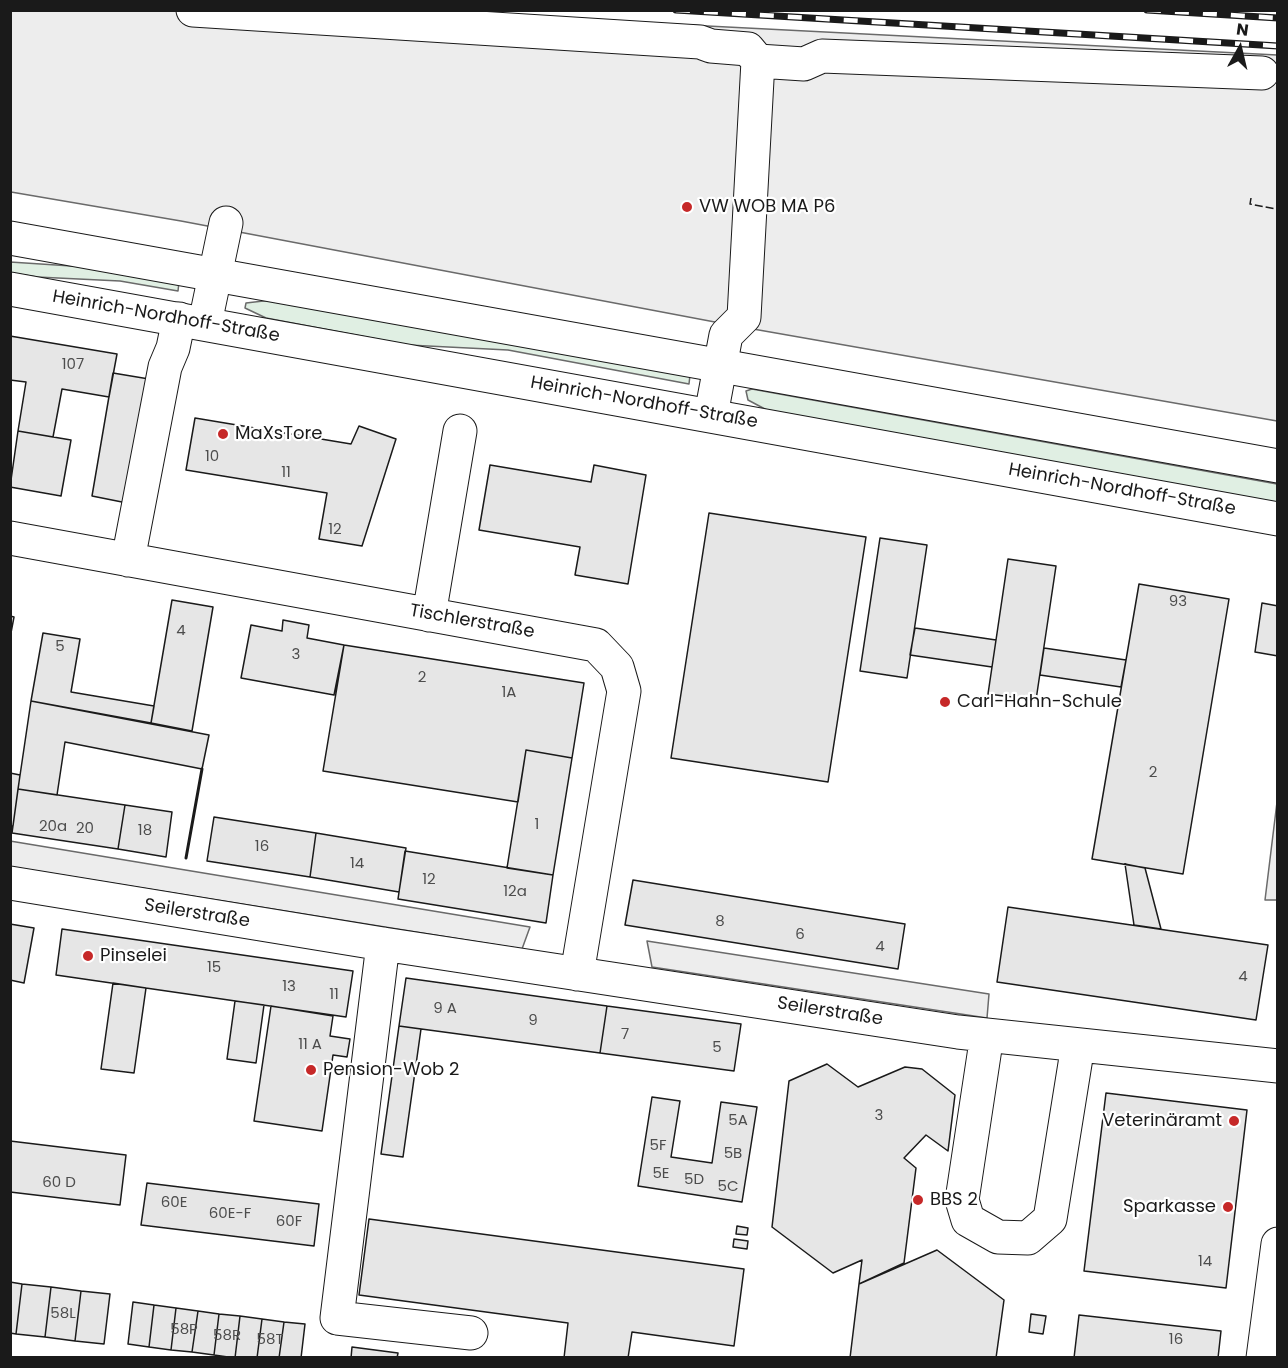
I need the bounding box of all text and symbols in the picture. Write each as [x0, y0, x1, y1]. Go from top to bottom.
text: N [1235, 17, 1250, 42]
north arrow [1210, 18, 1270, 78]
place label: VW WOB MA P6 [699, 196, 835, 218]
marker: VW WOB MA P6 [680, 200, 694, 214]
street label: Heinrich-Nordhoff-Straße [51, 286, 281, 348]
house number: 107 [62, 356, 84, 374]
street label: Heinrich-Nordhoff-Straße [529, 372, 759, 434]
place label: MaXsTore [235, 423, 322, 445]
marker: MaXsTore [216, 427, 230, 441]
house number: 10 [205, 448, 219, 466]
street label: Heinrich-Nordhoff-Straße [1007, 459, 1237, 521]
house number: 11 [281, 464, 291, 482]
house number: 12 [328, 521, 342, 539]
house number: 93 [1169, 593, 1187, 611]
street label: Tischlerstraße [408, 600, 536, 644]
house number: 4 [176, 622, 186, 640]
house number: 5 [55, 638, 65, 656]
house number: 3 [292, 646, 300, 664]
house number: 2 [418, 669, 426, 687]
house number: 1A [502, 684, 516, 702]
place label: Carl-Hahn-Schule [957, 691, 1122, 713]
marker: Carl-Hahn-Schule [938, 695, 952, 709]
house number: 2 [1149, 764, 1157, 782]
house number: 1 [535, 816, 539, 834]
house number: 20a [39, 818, 67, 836]
house number: 20 [76, 820, 94, 838]
house number: 18 [138, 822, 152, 840]
house number: 16 [255, 838, 269, 856]
house number: 14 [350, 855, 364, 873]
house number: 12 [422, 871, 436, 889]
house number: 12a [503, 883, 527, 901]
street label: Seilerstraße [143, 895, 251, 933]
house number: 8 [715, 913, 725, 931]
house number: 6 [795, 926, 805, 944]
house number: 4 [875, 938, 885, 956]
place label: Pinselei [100, 945, 167, 967]
marker: Pinselei [81, 949, 95, 963]
house number: 15 [207, 959, 221, 977]
house number: 4 [1238, 968, 1248, 986]
house number: 13 [282, 978, 296, 996]
house number: 11 [329, 986, 339, 1004]
street label: Seilerstraße [776, 993, 884, 1031]
house number: 9 A [433, 1000, 457, 1018]
house number: 9 [528, 1012, 538, 1030]
house number: 7 [621, 1026, 629, 1044]
house number: 11 A [298, 1036, 322, 1054]
house number: 5 [712, 1039, 722, 1057]
place label: Pension-Wob 2 [323, 1059, 459, 1081]
marker: Pension-Wob 2 [304, 1063, 318, 1077]
house number: 3 [875, 1107, 883, 1125]
place label: Veterinäramt [1102, 1110, 1222, 1132]
house number: 5A [728, 1112, 748, 1130]
marker: Veterinäramt [1227, 1114, 1241, 1128]
house number: 5F [650, 1137, 666, 1155]
house number: 5B [724, 1145, 742, 1163]
house number: 5E [652, 1165, 670, 1183]
house number: 5D [684, 1171, 704, 1189]
house number: 60 D [42, 1174, 76, 1192]
house number: 5C [718, 1178, 738, 1196]
place label: BBS 2 [930, 1189, 978, 1211]
marker: BBS 2 [911, 1193, 925, 1207]
house number: 60E [161, 1194, 187, 1212]
place label: Sparkasse [1123, 1196, 1216, 1218]
marker: Sparkasse [1221, 1200, 1235, 1214]
house number: 60E-F [209, 1205, 251, 1223]
house number: 60F [276, 1213, 302, 1231]
house number: 14 [1198, 1253, 1212, 1271]
house number: 58L [50, 1305, 76, 1323]
house number: 58P [170, 1321, 198, 1339]
house number: 58R [213, 1327, 241, 1345]
house number: 58T [257, 1331, 283, 1349]
house number: 16 [1169, 1331, 1183, 1349]

